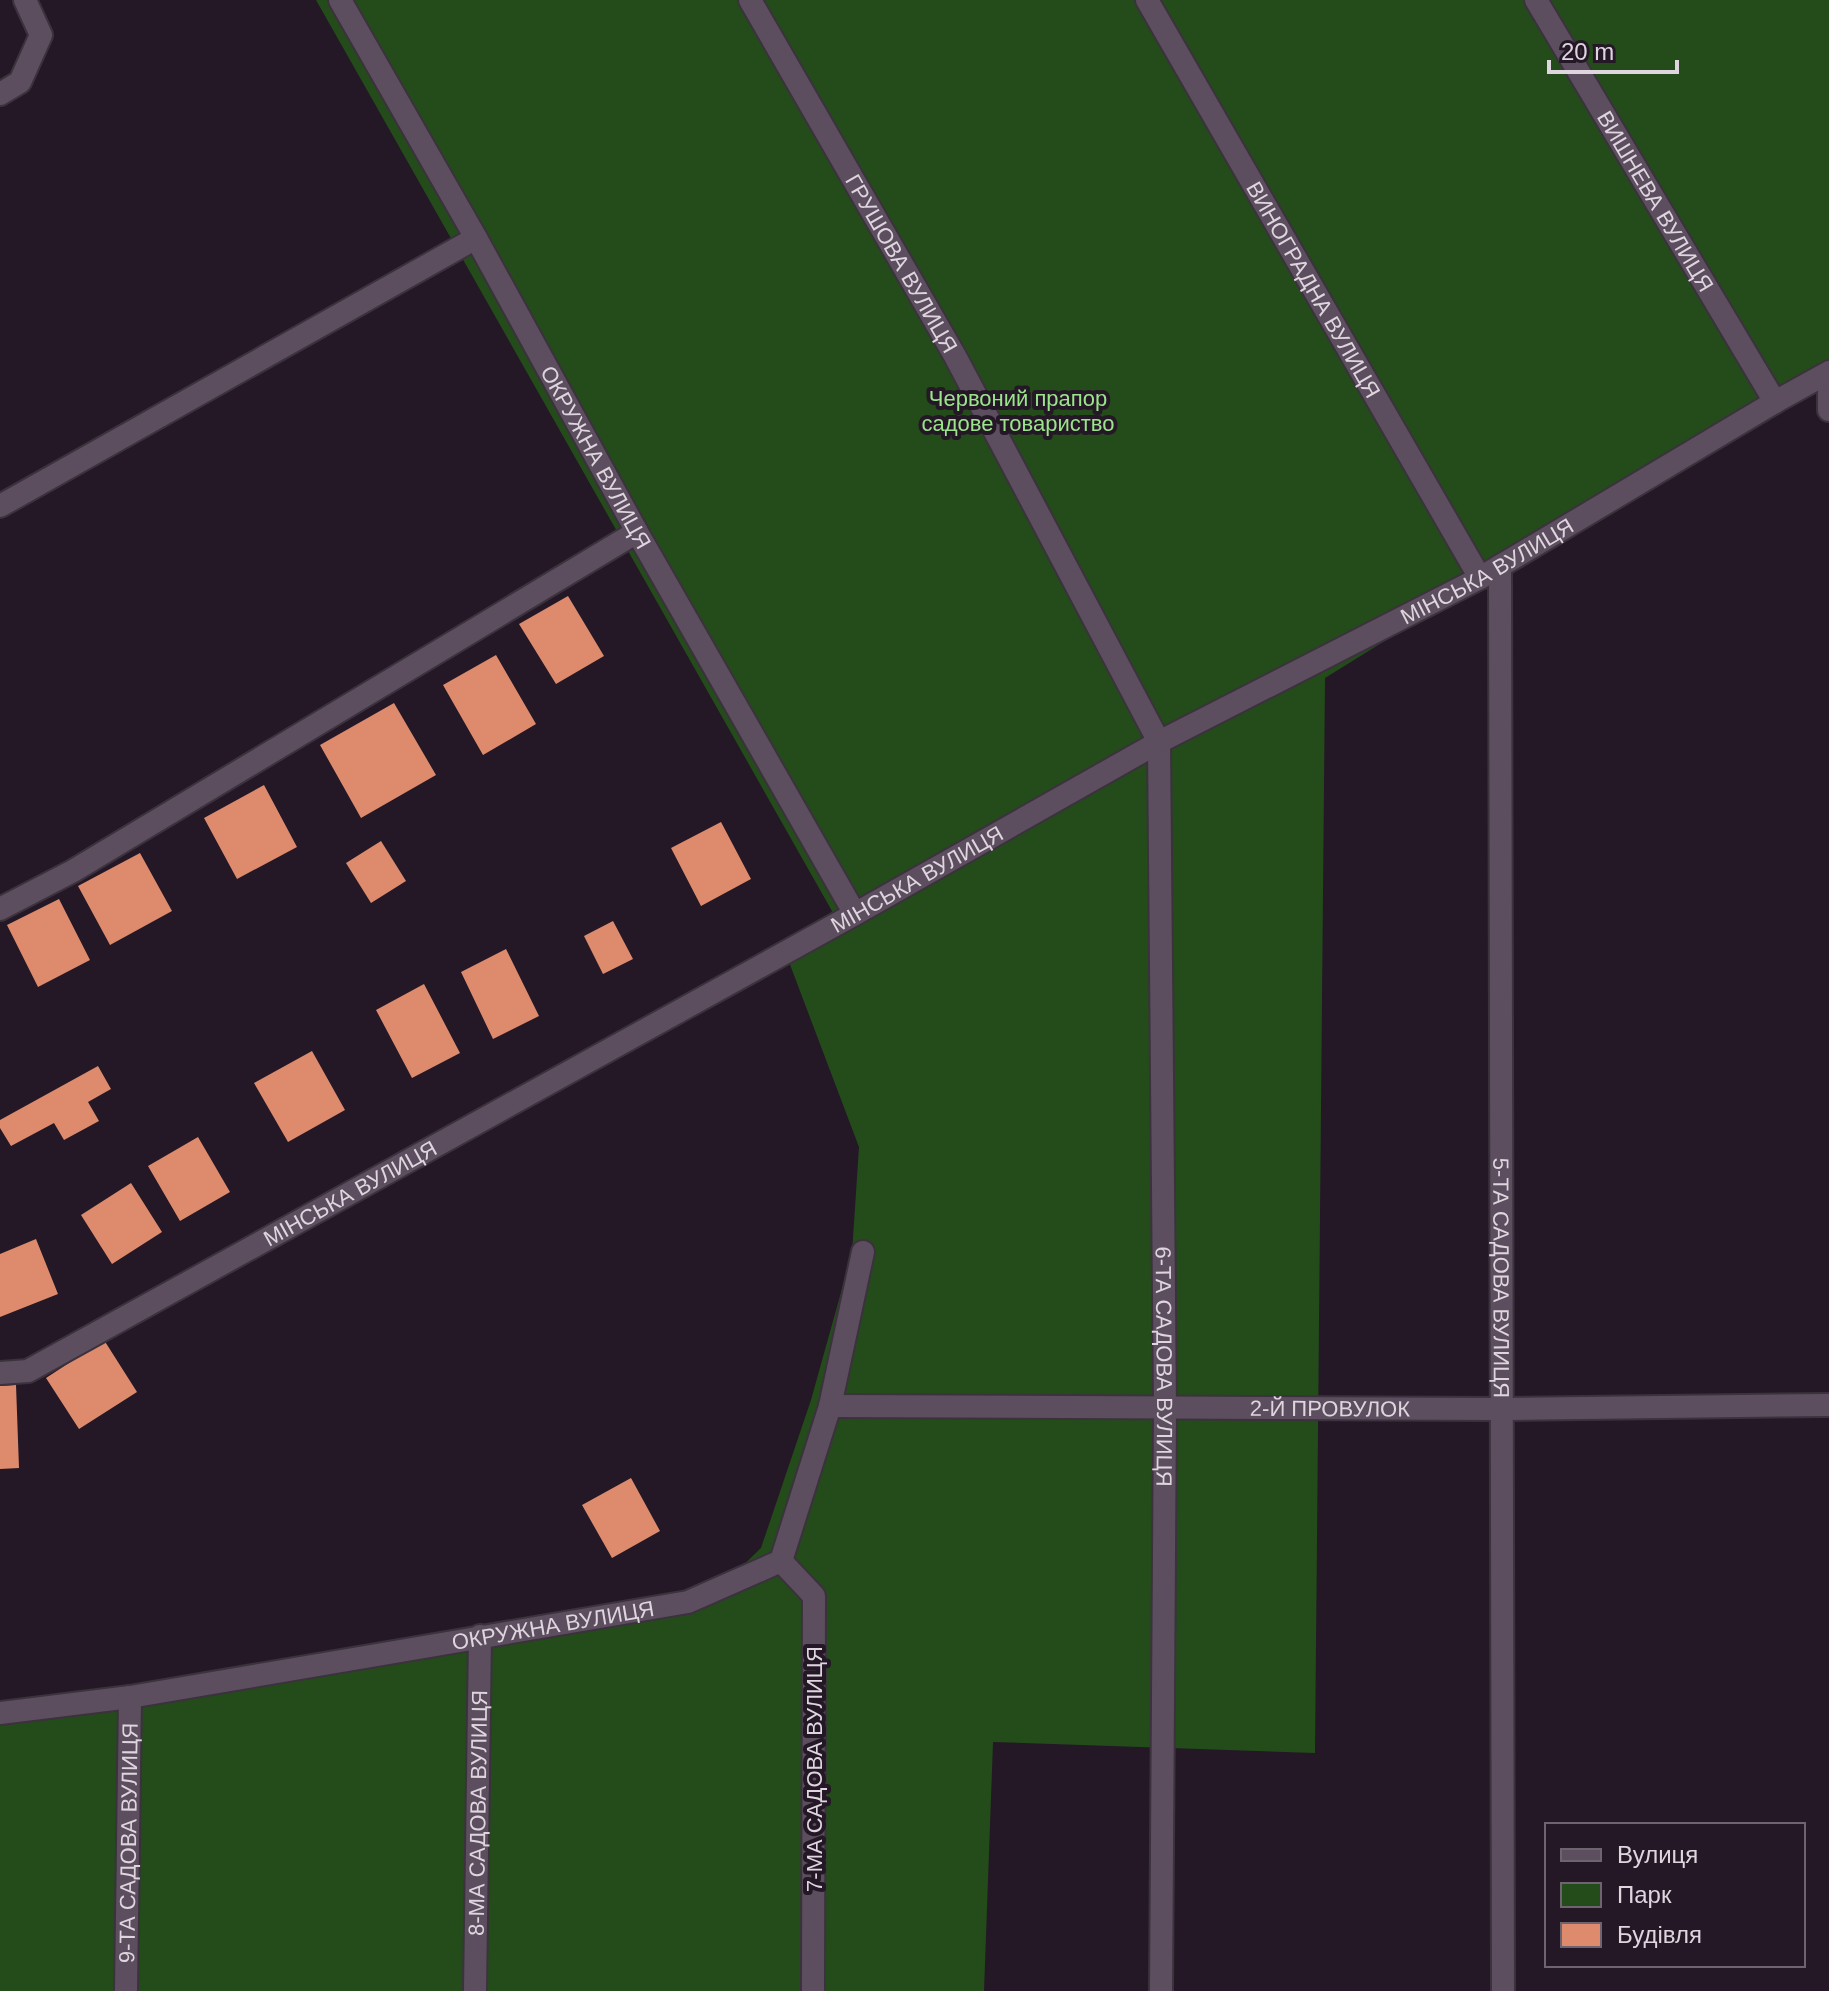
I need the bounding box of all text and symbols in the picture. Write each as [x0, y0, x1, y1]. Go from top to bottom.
scale bar [1549, 24, 1677, 74]
text: 20 m [1561, 38, 1614, 65]
street label: ВИШНЕВА ВУЛИЦЯ [1592, 107, 1718, 296]
street label: ГРУШОВА ВУЛИЦЯ [840, 170, 962, 357]
street label: ВИНОГРАДНА ВУЛИЦЯ [1241, 177, 1385, 402]
street label: ОКРУЖНА ВУЛИЦЯ [535, 362, 656, 553]
park label: Червоний прапор садове товариство [921, 386, 1115, 436]
street label: МІНСЬКА ВУЛИЦЯ [1396, 513, 1578, 629]
street label: МІНСЬКА ВУЛИЦЯ [827, 821, 1008, 938]
street label: МІНСЬКА ВУЛИЦЯ [259, 1136, 441, 1251]
street label: 5-ТА САДОВА ВУЛИЦЯ [1488, 1158, 1514, 1398]
street label: 6-ТА САДОВА ВУЛИЦЯ [1151, 1246, 1177, 1487]
street label: 2-Й ПРОВУЛОК [1250, 1396, 1410, 1422]
street label: ОКРУЖНА ВУЛИЦЯ [450, 1596, 656, 1655]
street label: 7-МА САДОВА ВУЛИЦЯ [802, 1646, 827, 1892]
street label: 8-МА САДОВА ВУЛИЦЯ [464, 1690, 492, 1936]
street label: 9-ТА САДОВА ВУЛИЦЯ [114, 1723, 143, 1963]
legend [1545, 1823, 1805, 1967]
text: Вулиця [1617, 1841, 1698, 1868]
text: Парк [1617, 1881, 1672, 1908]
text: Будівля [1617, 1921, 1702, 1948]

